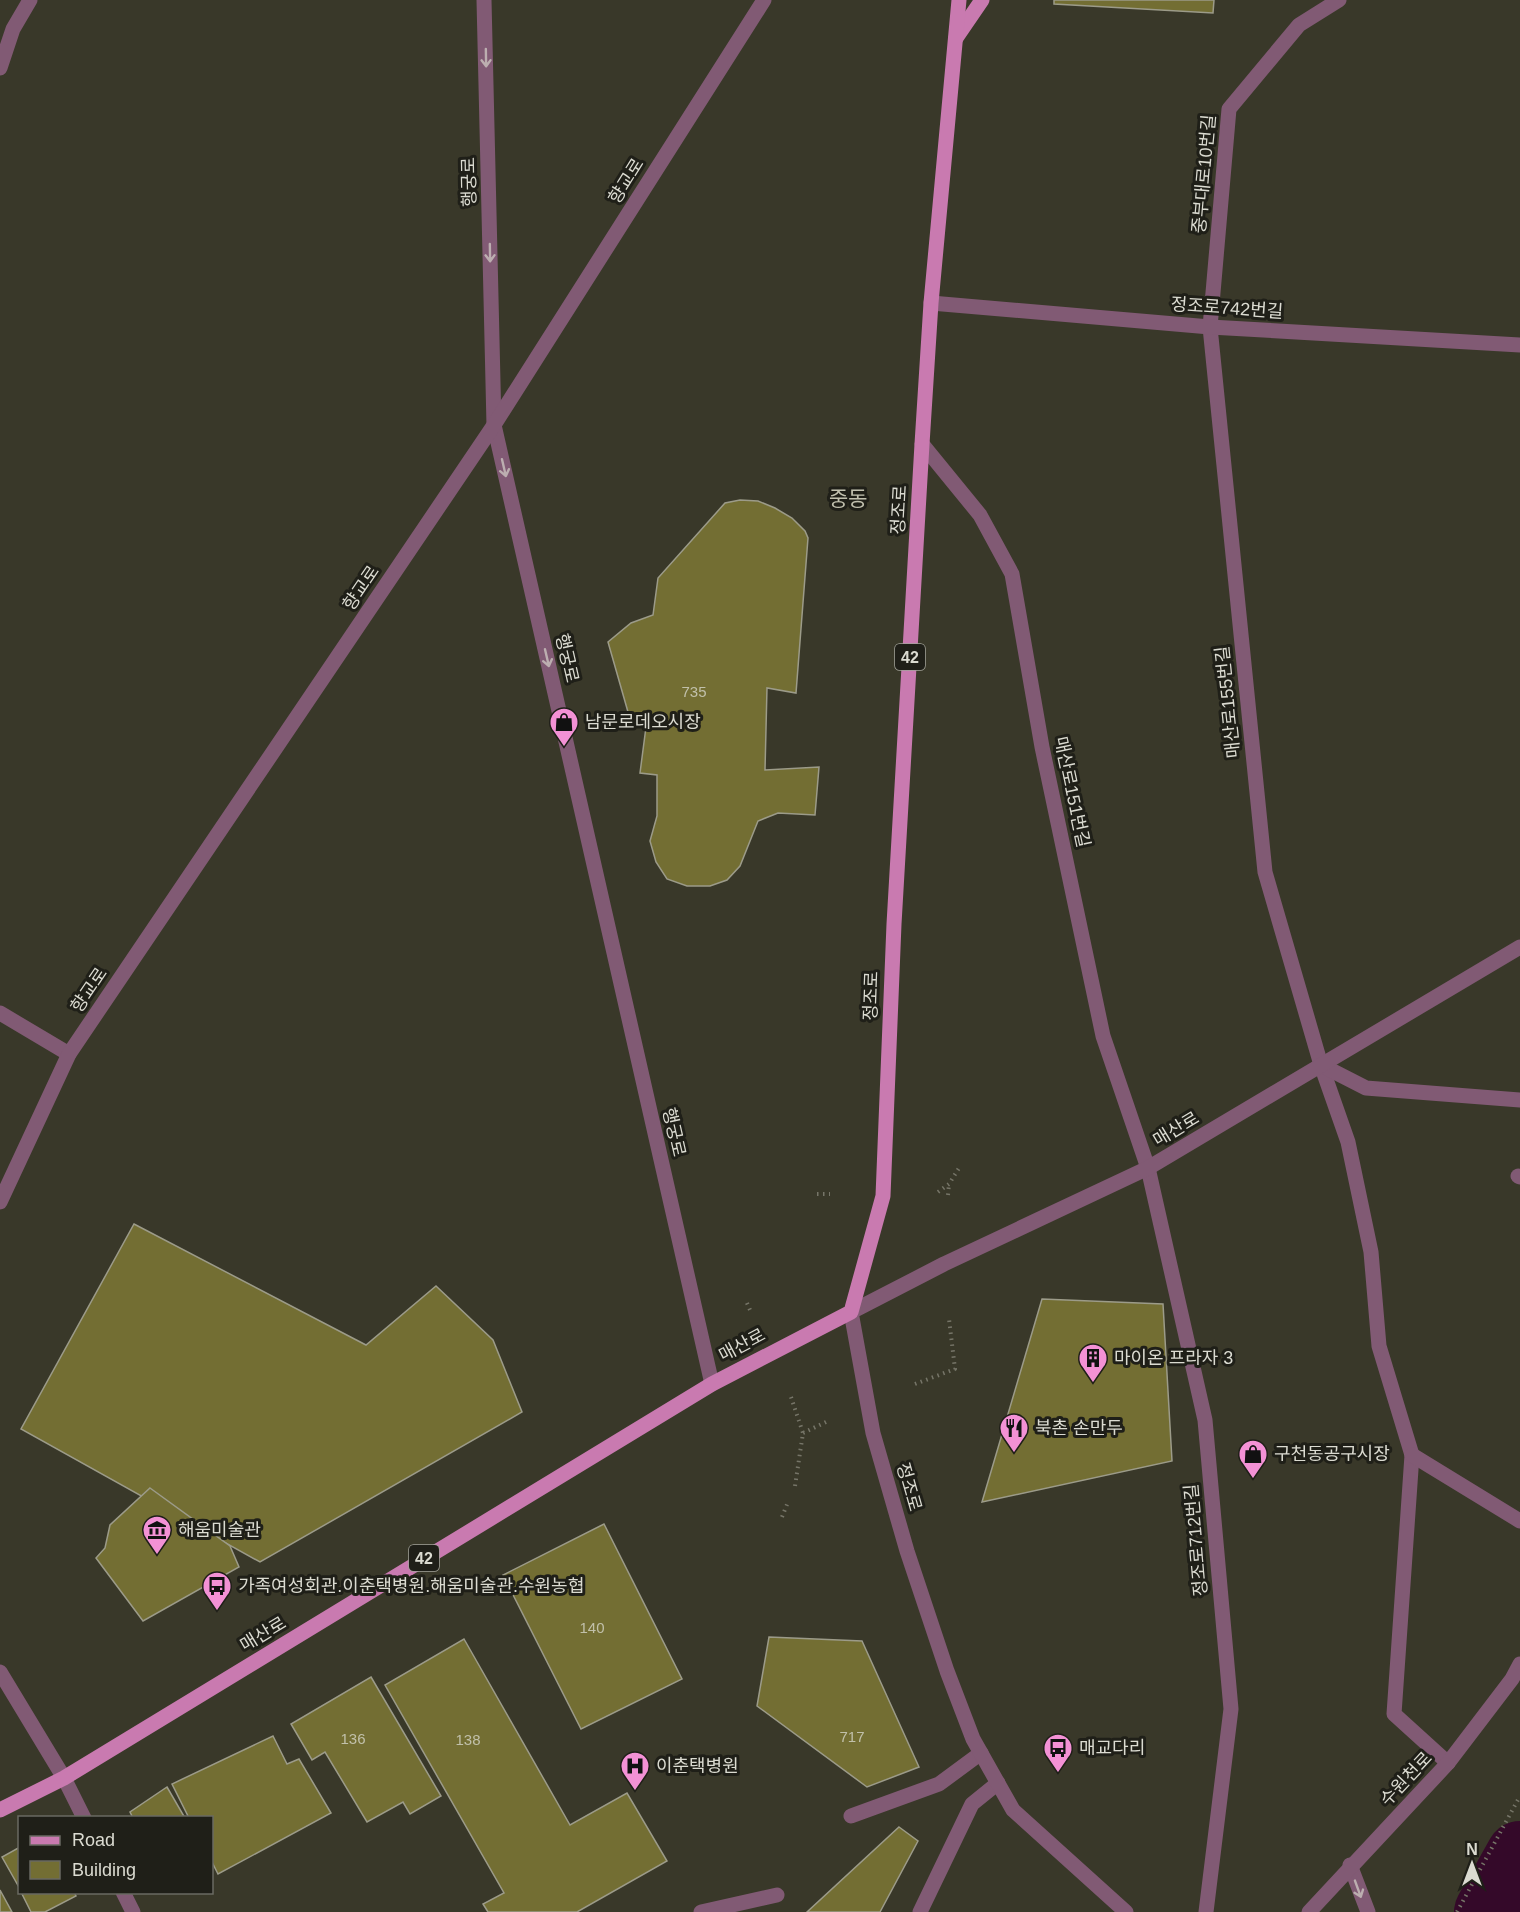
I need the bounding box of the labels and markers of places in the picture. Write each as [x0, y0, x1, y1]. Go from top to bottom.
shop icon: 남문로데오시장 [548, 706, 580, 748]
place label: 남문로데오시장 [585, 712, 701, 732]
building icon: 마이온 프라자 3 [1077, 1342, 1109, 1384]
place label: 마이온 프라자 3 [1114, 1348, 1233, 1368]
restaurant icon: 북촌 손만두 [998, 1412, 1030, 1454]
place label: 북촌 손만두 [1035, 1418, 1123, 1438]
shop icon: 구천동공구시장 [1237, 1438, 1269, 1480]
place label: 구천동공구시장 [1274, 1444, 1390, 1464]
museum icon: 해움미술관 [141, 1514, 173, 1556]
place label: 해움미술관 [178, 1520, 261, 1540]
bus stop icon: 가족여성회관.이춘택병원.해움미술관.수원농협 [201, 1570, 233, 1612]
place label: 가족여성회관.이춘택병원.해움미술관.수원농협 [238, 1576, 584, 1596]
bus stop icon: 매교다리 [1042, 1732, 1074, 1774]
place label: 매교다리 [1079, 1738, 1145, 1758]
hospital icon: 이춘택병원 [619, 1750, 651, 1792]
place label: 이춘택병원 [656, 1756, 739, 1776]

